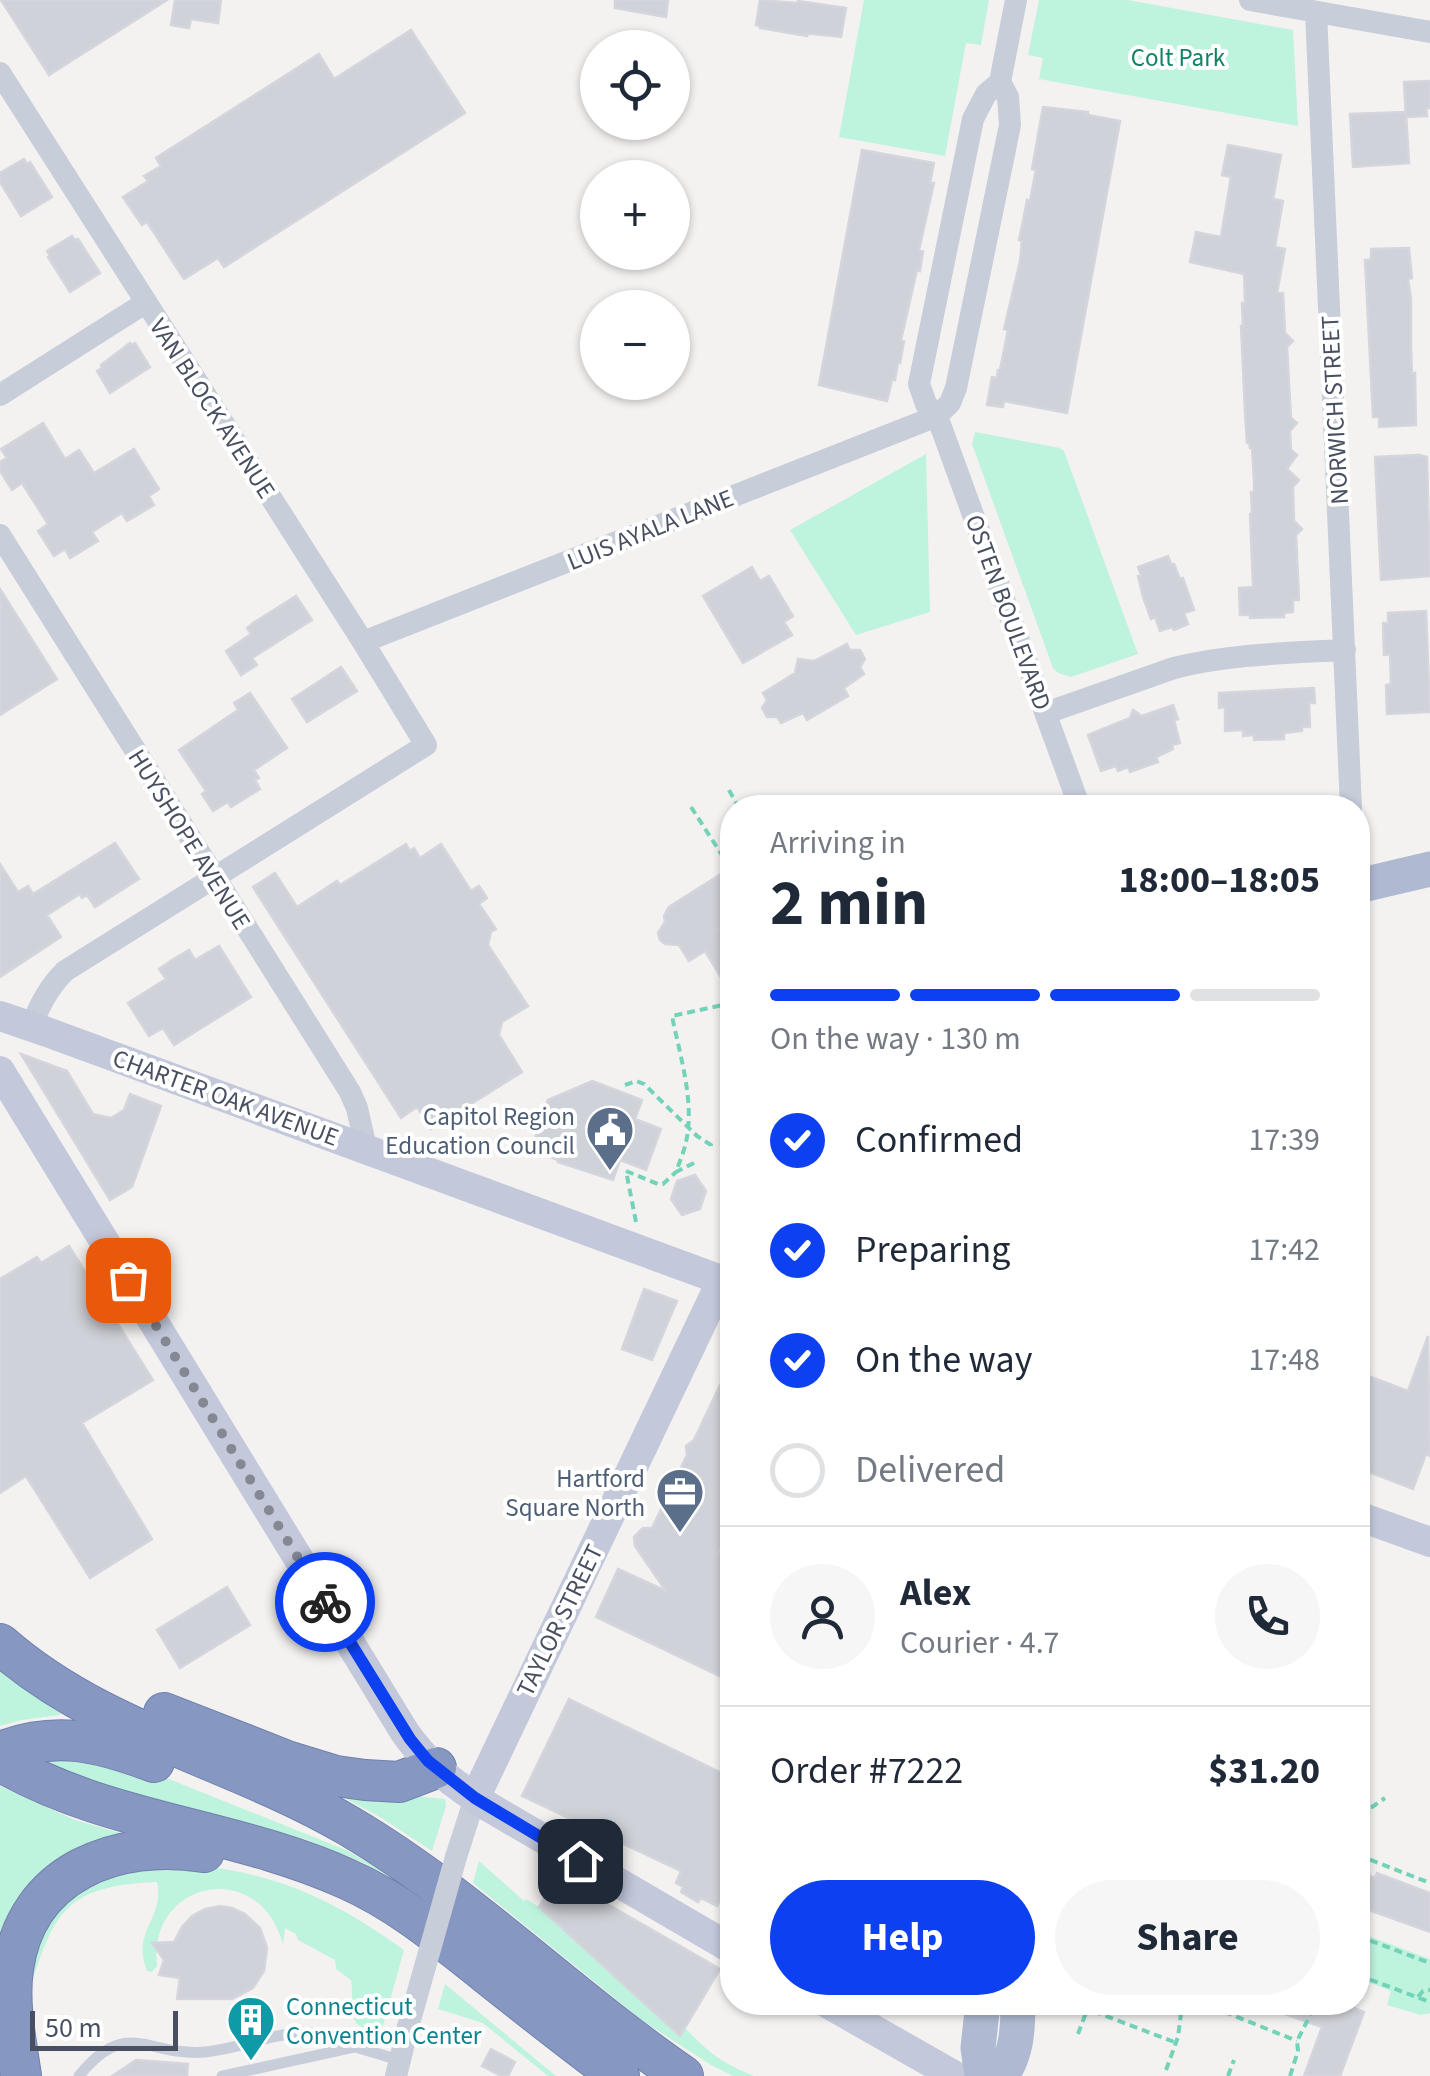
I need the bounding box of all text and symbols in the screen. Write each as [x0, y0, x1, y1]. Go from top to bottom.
map controls [580, 30, 690, 400]
button: locate [580, 30, 690, 140]
park label: Colt Park [1131, 40, 1226, 76]
button: + [580, 160, 690, 270]
button: − [580, 290, 690, 400]
street label: VAN BLOCK AVENUE [140, 311, 284, 506]
street label: NORWICH STREET [1312, 315, 1358, 505]
street label: LUIS AYALA LANE [562, 480, 739, 580]
street label: OSTEN BOULEVARD [956, 510, 1060, 715]
street label: HUYSHOPE AVENUE [119, 742, 259, 937]
text: Arriving in [770, 820, 906, 866]
text: 18:00–18:05 [1118, 853, 1320, 907]
text: 2 min [770, 857, 928, 950]
text: On the way · 130 m [770, 1016, 1021, 1062]
street label: CHARTER OAK AVENUE [108, 1040, 344, 1156]
place label: Capitol Region Education Council [385, 1099, 575, 1164]
public building icon: Capitol Region Education Council [584, 1104, 636, 1172]
icon: check [770, 1113, 825, 1168]
text: Confirmed [855, 1113, 1023, 1167]
text: 17:39 [1248, 1117, 1320, 1163]
icon: check [770, 1223, 825, 1278]
text: Preparing [855, 1223, 1010, 1277]
text: 17:42 [1248, 1227, 1320, 1273]
pin [86, 1238, 171, 1323]
icon: bag [101, 1253, 156, 1308]
icon: check [770, 1333, 825, 1388]
text: On the way [855, 1333, 1032, 1387]
text: 17:48 [1248, 1337, 1320, 1383]
text: Delivered [855, 1443, 1005, 1497]
place label: Hartford Square North [505, 1461, 645, 1526]
office icon: Hartford Square North [654, 1466, 706, 1534]
street label: TAYLOR STREET [508, 1538, 612, 1703]
courier [275, 1552, 375, 1652]
button: person [770, 1564, 875, 1669]
button: phone [1215, 1564, 1320, 1669]
text: Alex [900, 1566, 971, 1620]
icon: bike [298, 1575, 353, 1630]
text: Courier · 4.7 [900, 1620, 1060, 1666]
text: Order #7222 [770, 1744, 963, 1798]
text: $31.20 [1208, 1744, 1320, 1798]
pin [538, 1819, 623, 1904]
icon: home [553, 1834, 608, 1889]
button: Help [770, 1880, 1035, 1995]
button: Share [1055, 1880, 1320, 1995]
place label: Connecticut Convention Center [286, 1989, 482, 2054]
building icon: Connecticut Convention Center [225, 1994, 277, 2062]
scale bar [30, 2006, 178, 2050]
text: 50 m [45, 2008, 102, 2048]

